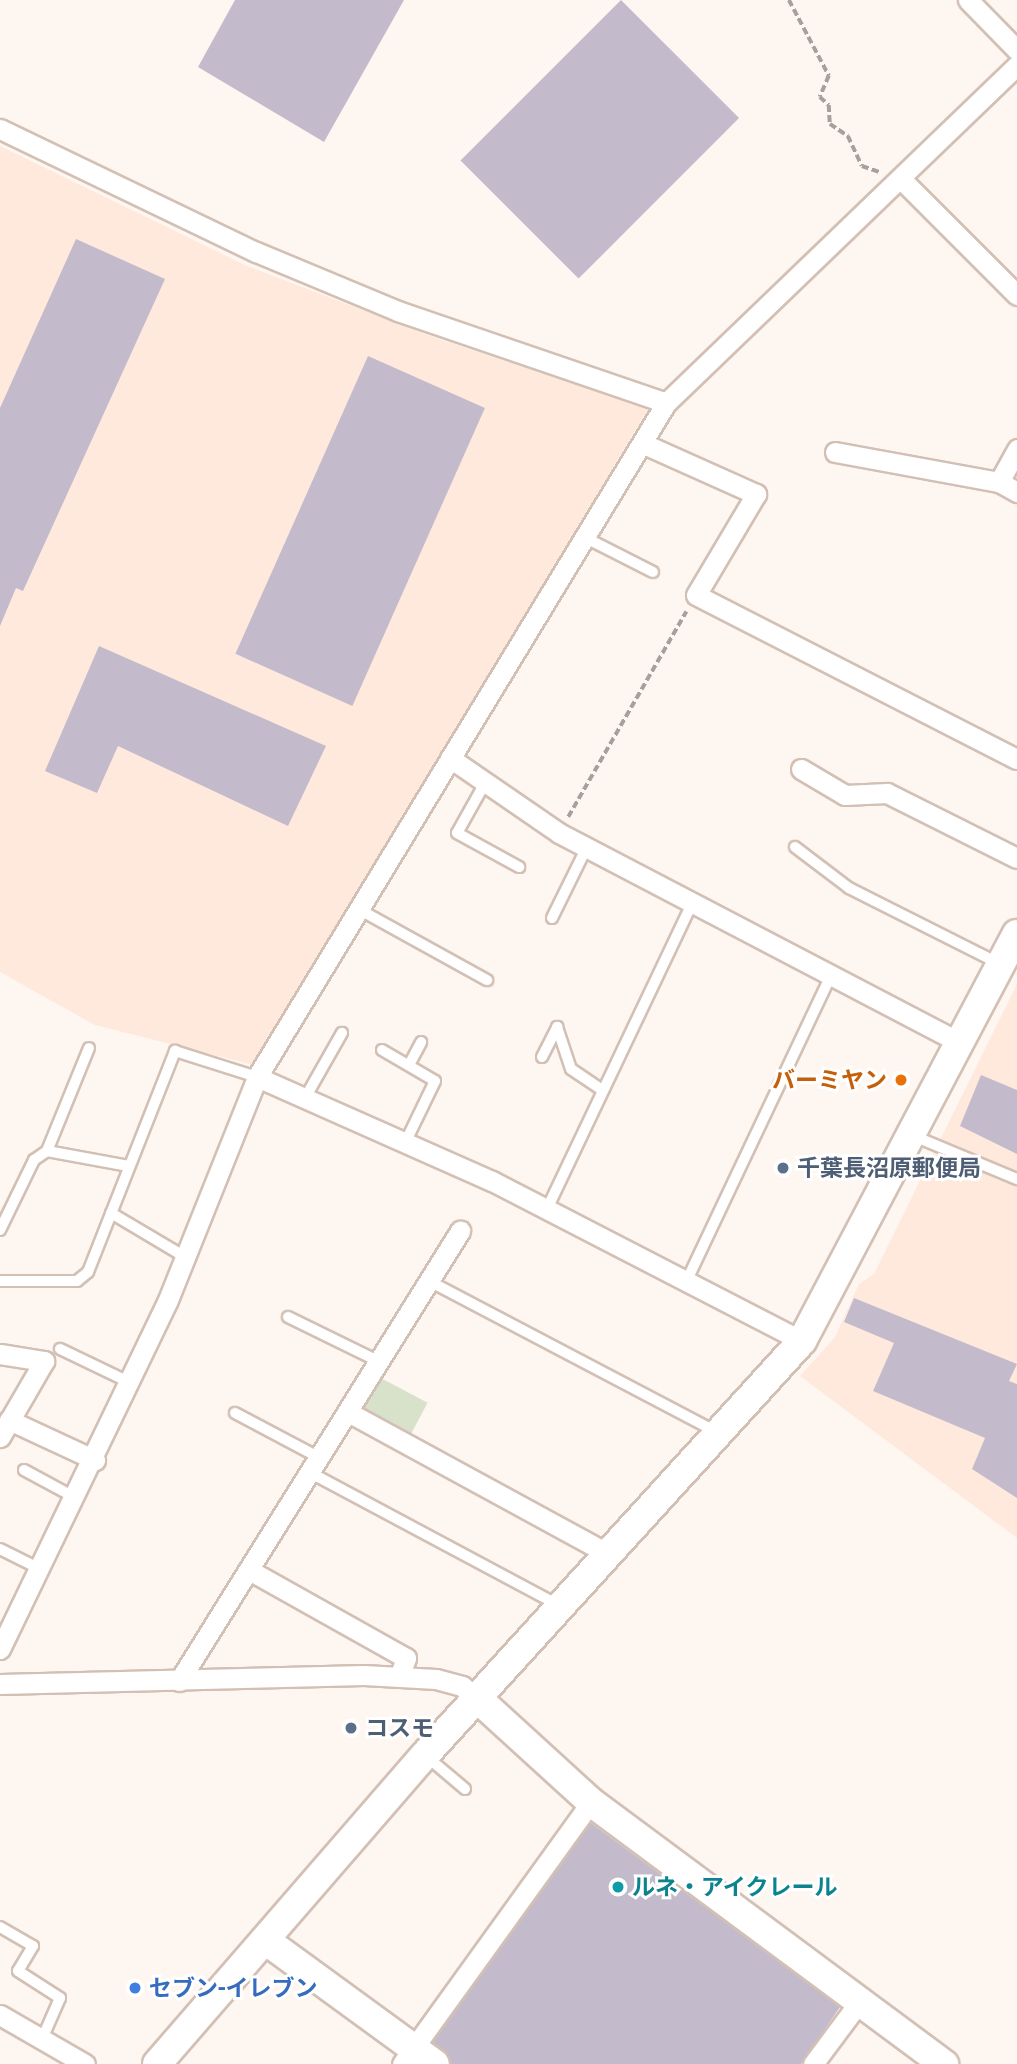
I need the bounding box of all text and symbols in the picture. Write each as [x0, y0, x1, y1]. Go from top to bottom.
place label: バーミヤン [772, 1066, 887, 1094]
marker: バーミヤン [893, 1072, 909, 1088]
place label: 千葉長沼原郵便局 [797, 1154, 981, 1182]
marker: 千葉長沼原郵便局 [775, 1160, 791, 1176]
place label: コスモ [365, 1714, 434, 1742]
marker: コスモ [343, 1720, 359, 1736]
place label: ルネ・アイクレール [632, 1873, 839, 1901]
marker: ルネ・アイクレール [610, 1879, 626, 1895]
place label: セブン-イレブン [149, 1974, 318, 2002]
marker: セブン-イレブン [127, 1980, 143, 1996]

